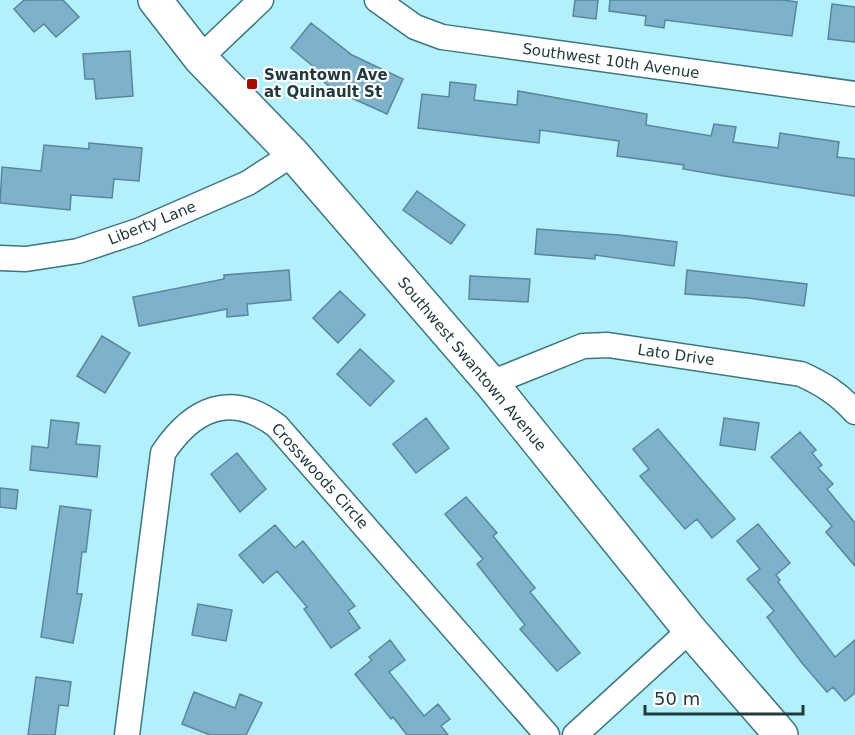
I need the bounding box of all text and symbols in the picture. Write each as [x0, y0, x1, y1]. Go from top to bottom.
street label: Southwest 10th Avenue [521, 40, 701, 82]
place label: Swantown Ave at Quinault St [264, 66, 388, 101]
marker: Swantown Ave at Quinault St [245, 77, 259, 91]
street label: Liberty Lane [105, 197, 199, 249]
street label: Southwest Swantown Avenue [394, 273, 550, 455]
street label: Lato Drive [636, 341, 716, 369]
street label: Crosswoods Circle [268, 419, 372, 533]
scale bar [645, 678, 802, 716]
text: 50 m [654, 688, 700, 709]

